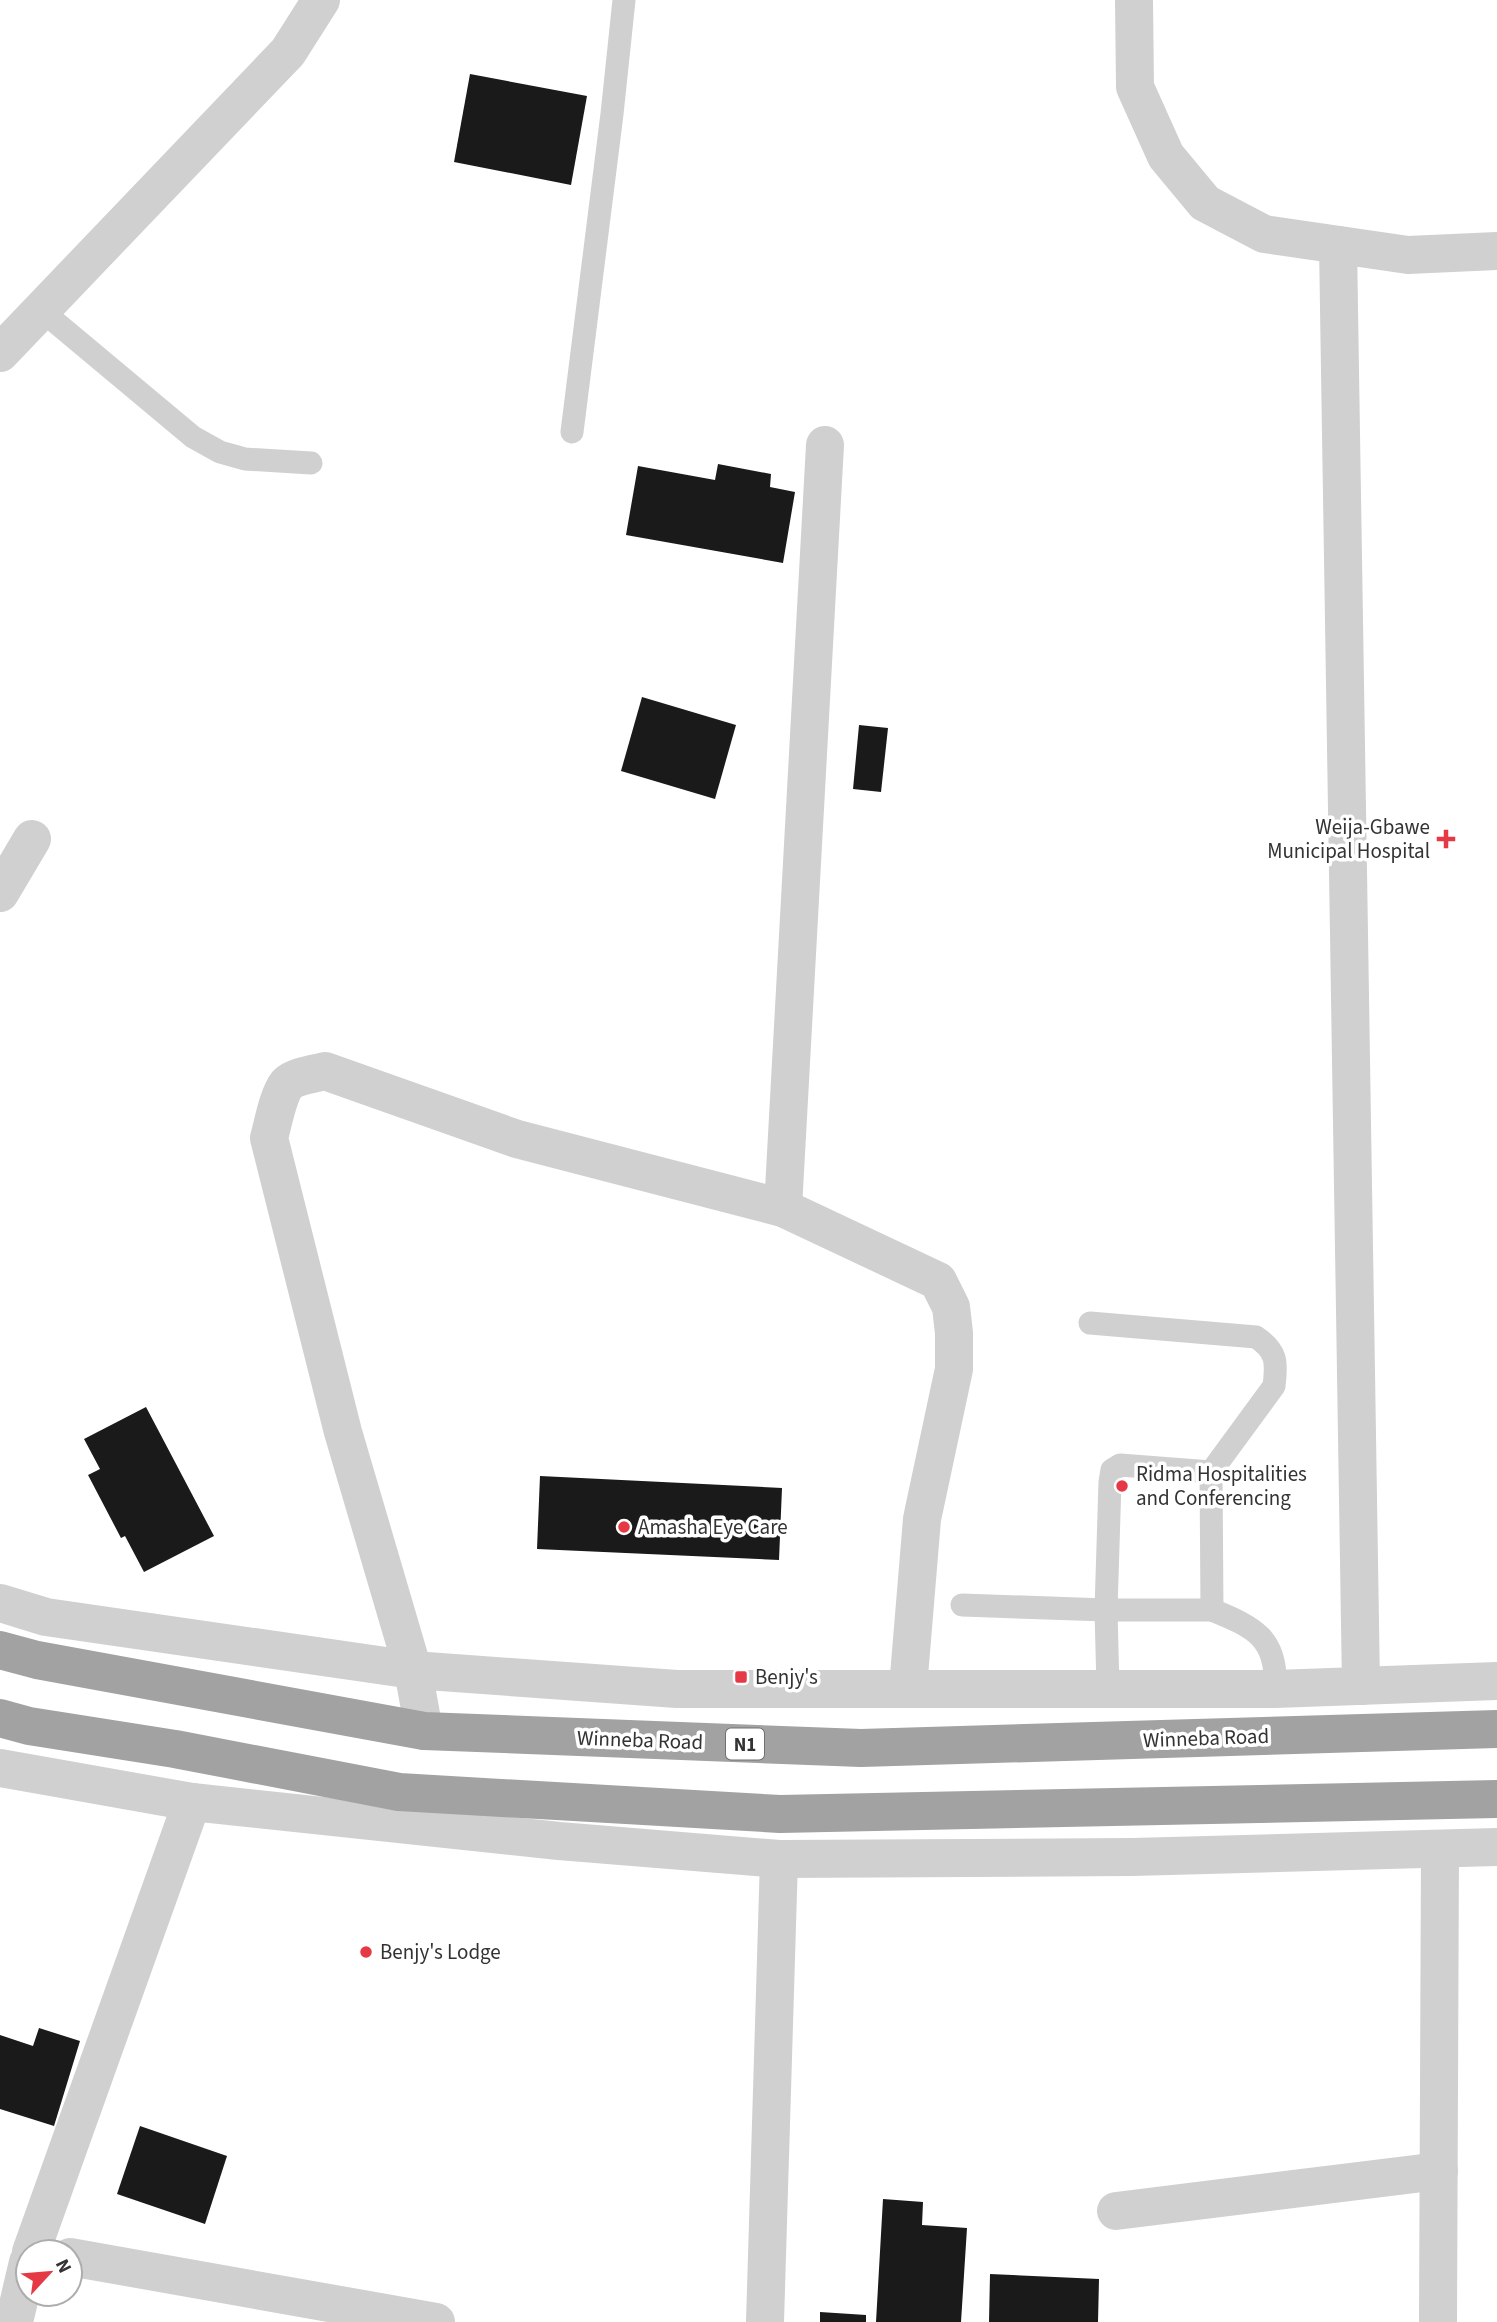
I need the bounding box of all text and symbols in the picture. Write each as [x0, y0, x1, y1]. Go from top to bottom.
place label: Weija-Gbawe Municipal Hospital [1267, 812, 1430, 866]
marker: Weija-Gbawe Municipal Hospital [1436, 829, 1456, 849]
place label: Ridma Hospitalities and Conferencing [1136, 1459, 1307, 1513]
marker: Ridma Hospitalities and Conferencing [1114, 1478, 1130, 1494]
place label: Amasha Eye Care [638, 1512, 788, 1542]
marker: Amasha Eye Care [616, 1519, 632, 1535]
place label: Benjy's [755, 1662, 818, 1692]
marker: Benjy's [733, 1669, 749, 1685]
street label: Winneba Road [1142, 1721, 1270, 1755]
street label: Winneba Road [576, 1723, 704, 1757]
road number: N1 [726, 1728, 764, 1760]
place label: Benjy's Lodge [380, 1937, 501, 1967]
marker: Benjy's Lodge [358, 1944, 374, 1960]
north arrow [14, 2238, 84, 2308]
text: N [48, 2255, 78, 2278]

